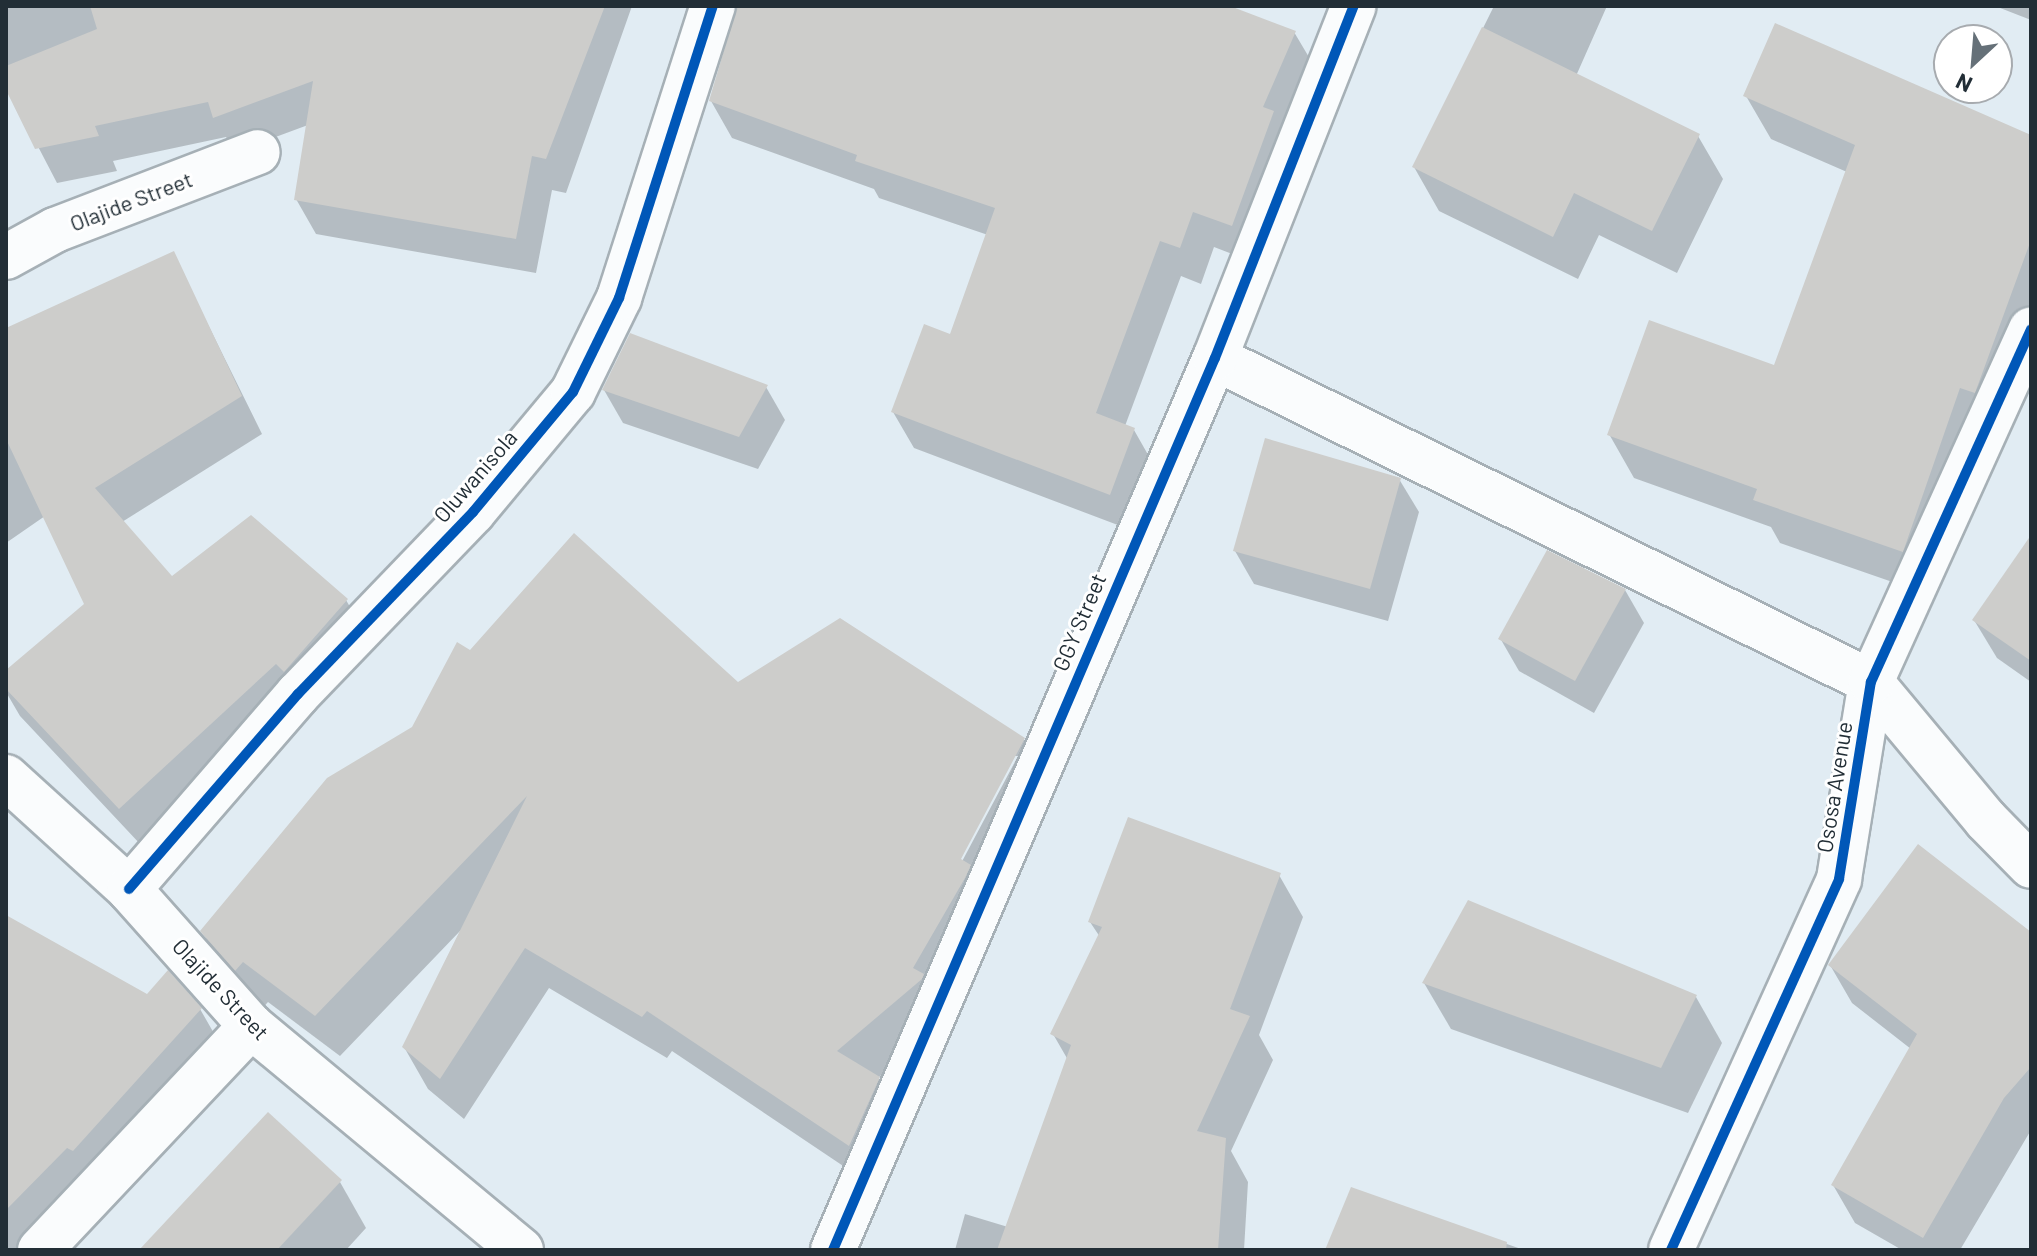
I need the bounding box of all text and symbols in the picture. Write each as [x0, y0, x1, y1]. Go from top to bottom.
north arrow [1933, 24, 2013, 104]
text: N [1951, 69, 1976, 99]
street label: Olajide Street [66, 166, 196, 236]
street label: Oluwanisola [428, 424, 522, 528]
street label: GGY Street [1047, 569, 1111, 675]
street label: Ososa Avenue [1811, 720, 1857, 854]
street label: Olajide Street [167, 933, 275, 1045]

